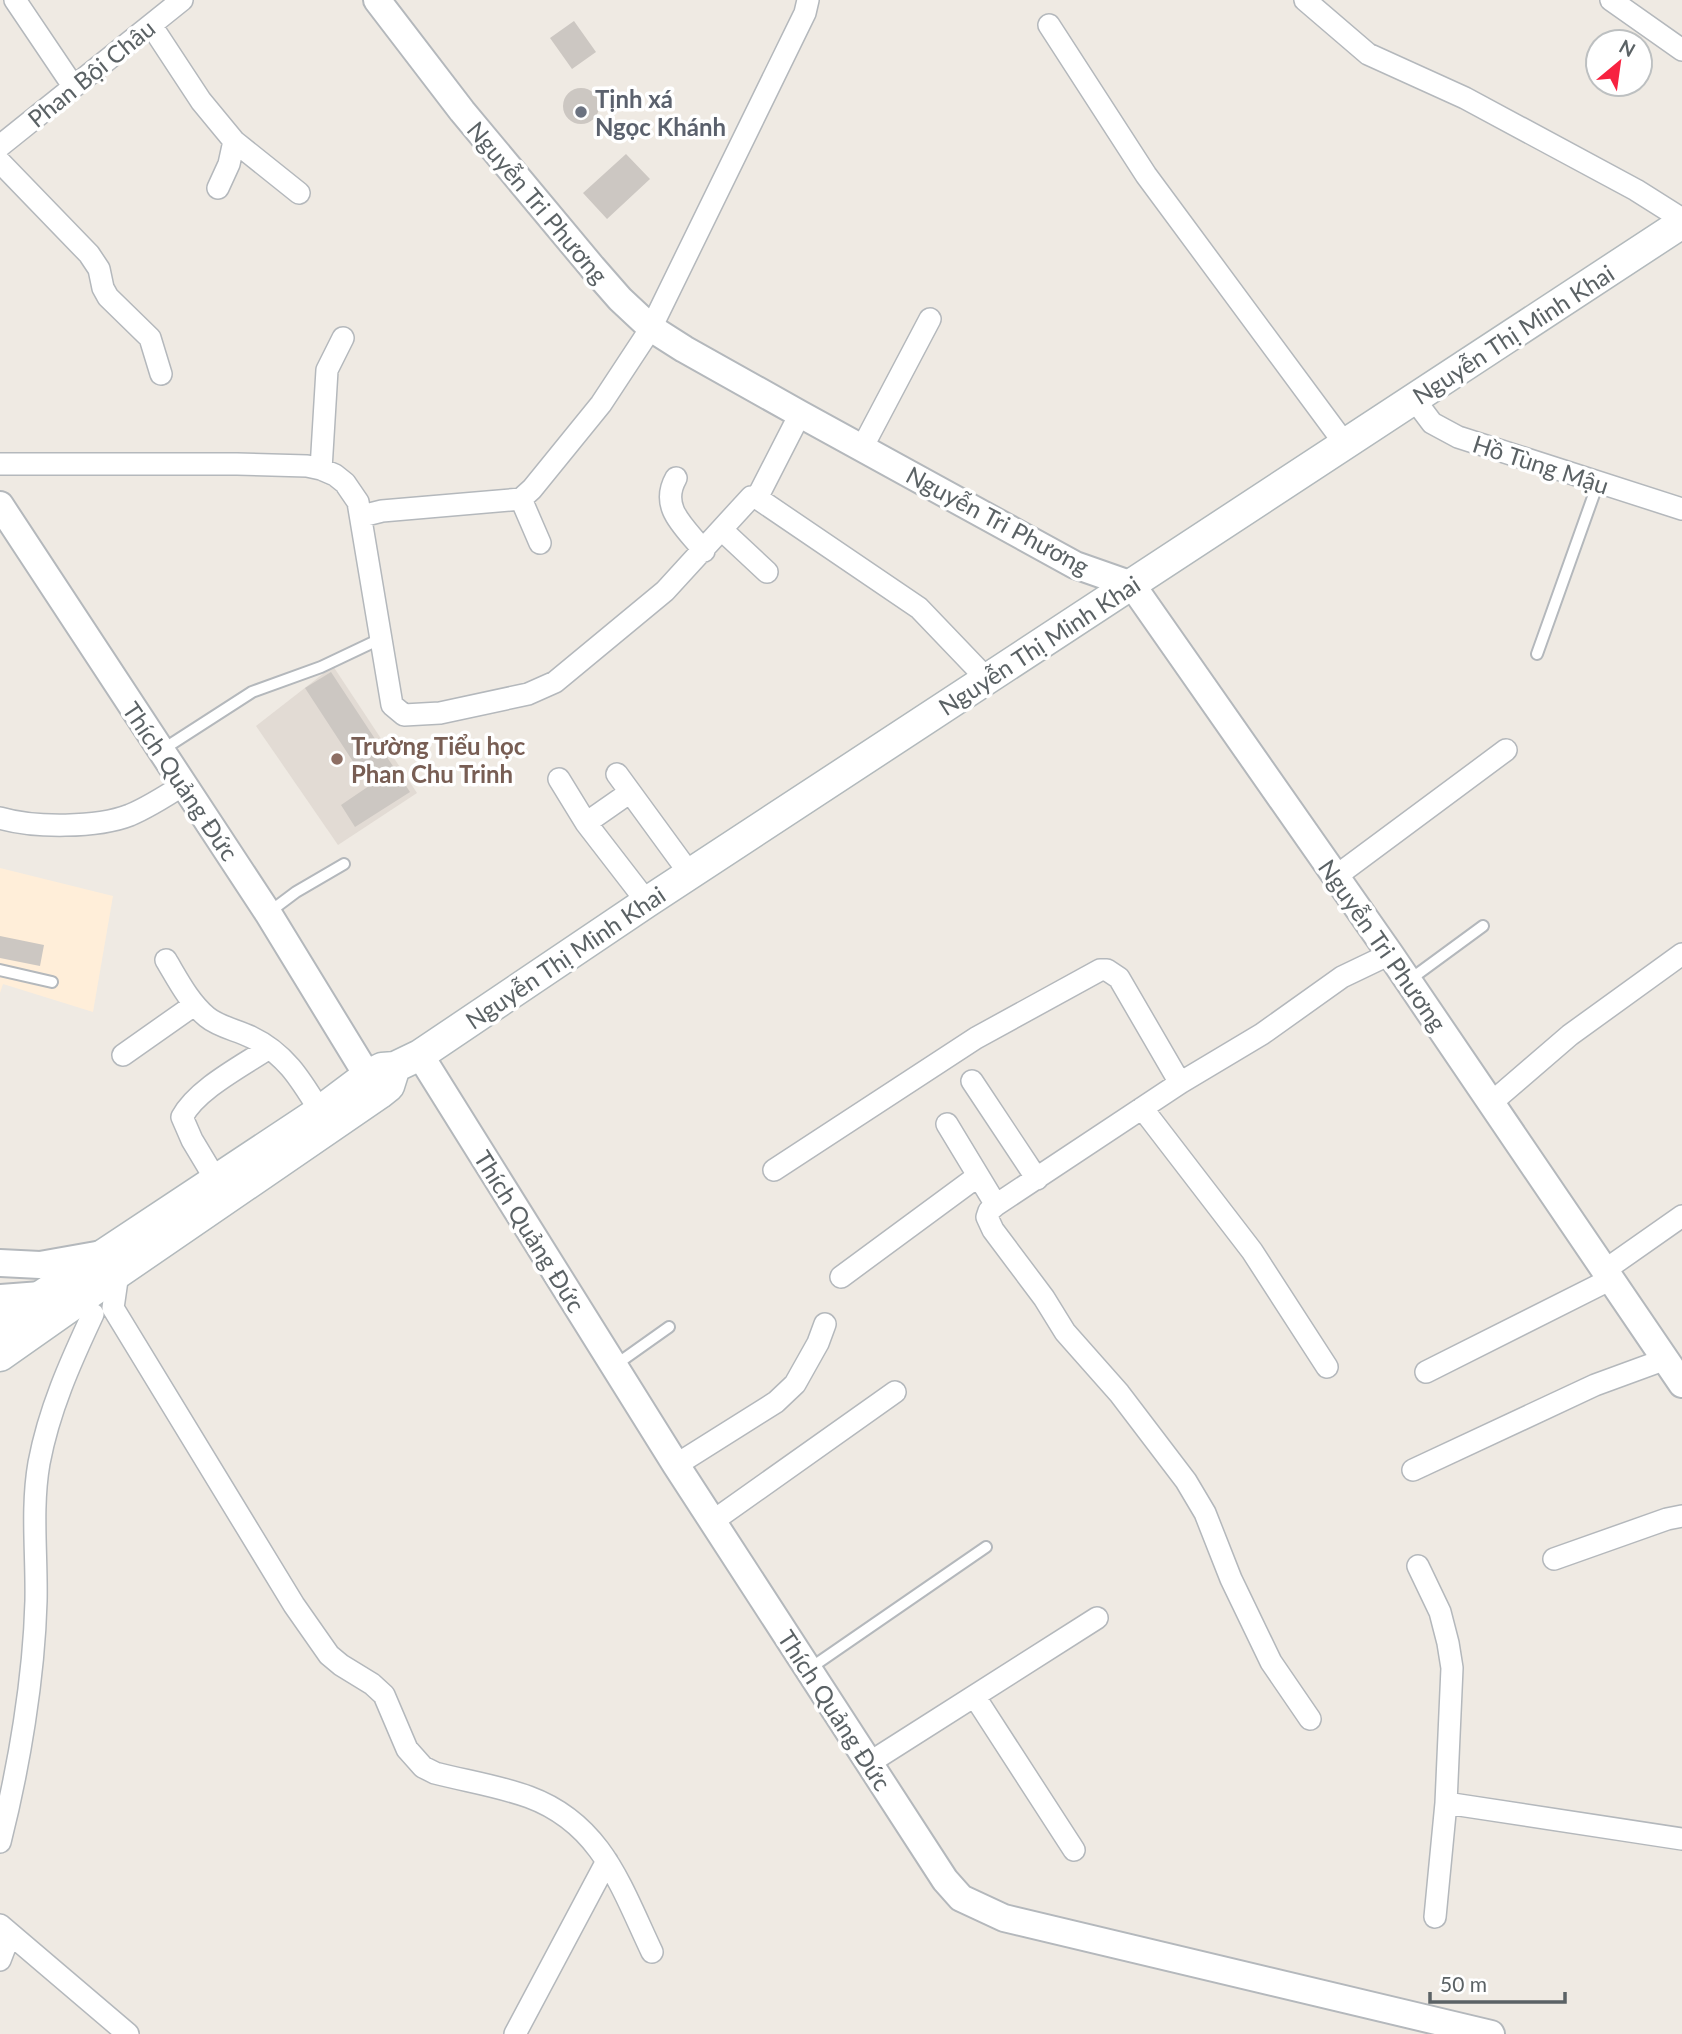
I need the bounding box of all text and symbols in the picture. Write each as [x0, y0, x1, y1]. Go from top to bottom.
street label: Phan Bội Châu [22, 13, 160, 133]
north arrow [1584, 28, 1654, 98]
text: N [1616, 34, 1639, 61]
place label: Tịnh xá Ngọc Khánh [595, 84, 726, 141]
marker: Tịnh xá Ngọc Khánh [573, 104, 589, 120]
street label: Nguyễn Tri Phương [462, 115, 614, 289]
street label: Nguyễn Thị Minh Khai [1407, 258, 1619, 410]
street label: Hồ Tùng Mậu [1469, 428, 1613, 500]
street label: Nguyễn Tri Phương [902, 460, 1094, 580]
street label: Nguyễn Thị Minh Khai [933, 569, 1145, 721]
street label: Thích Quảng Đức [117, 696, 245, 866]
place label: Trường Tiểu học Phan Chu Trinh [351, 731, 526, 788]
marker: Trường Tiểu học Phan Chu Trinh [329, 751, 345, 767]
street label: Nguyễn Tri Phương [1313, 854, 1453, 1036]
street label: Nguyễn Thị Minh Khai [460, 879, 670, 1035]
street label: Thích Quảng Đức [469, 1145, 591, 1317]
street label: Thích Quảng Đức [772, 1624, 898, 1796]
scale bar [1430, 1960, 1565, 2004]
text: 50 m [1440, 1971, 1487, 1996]

